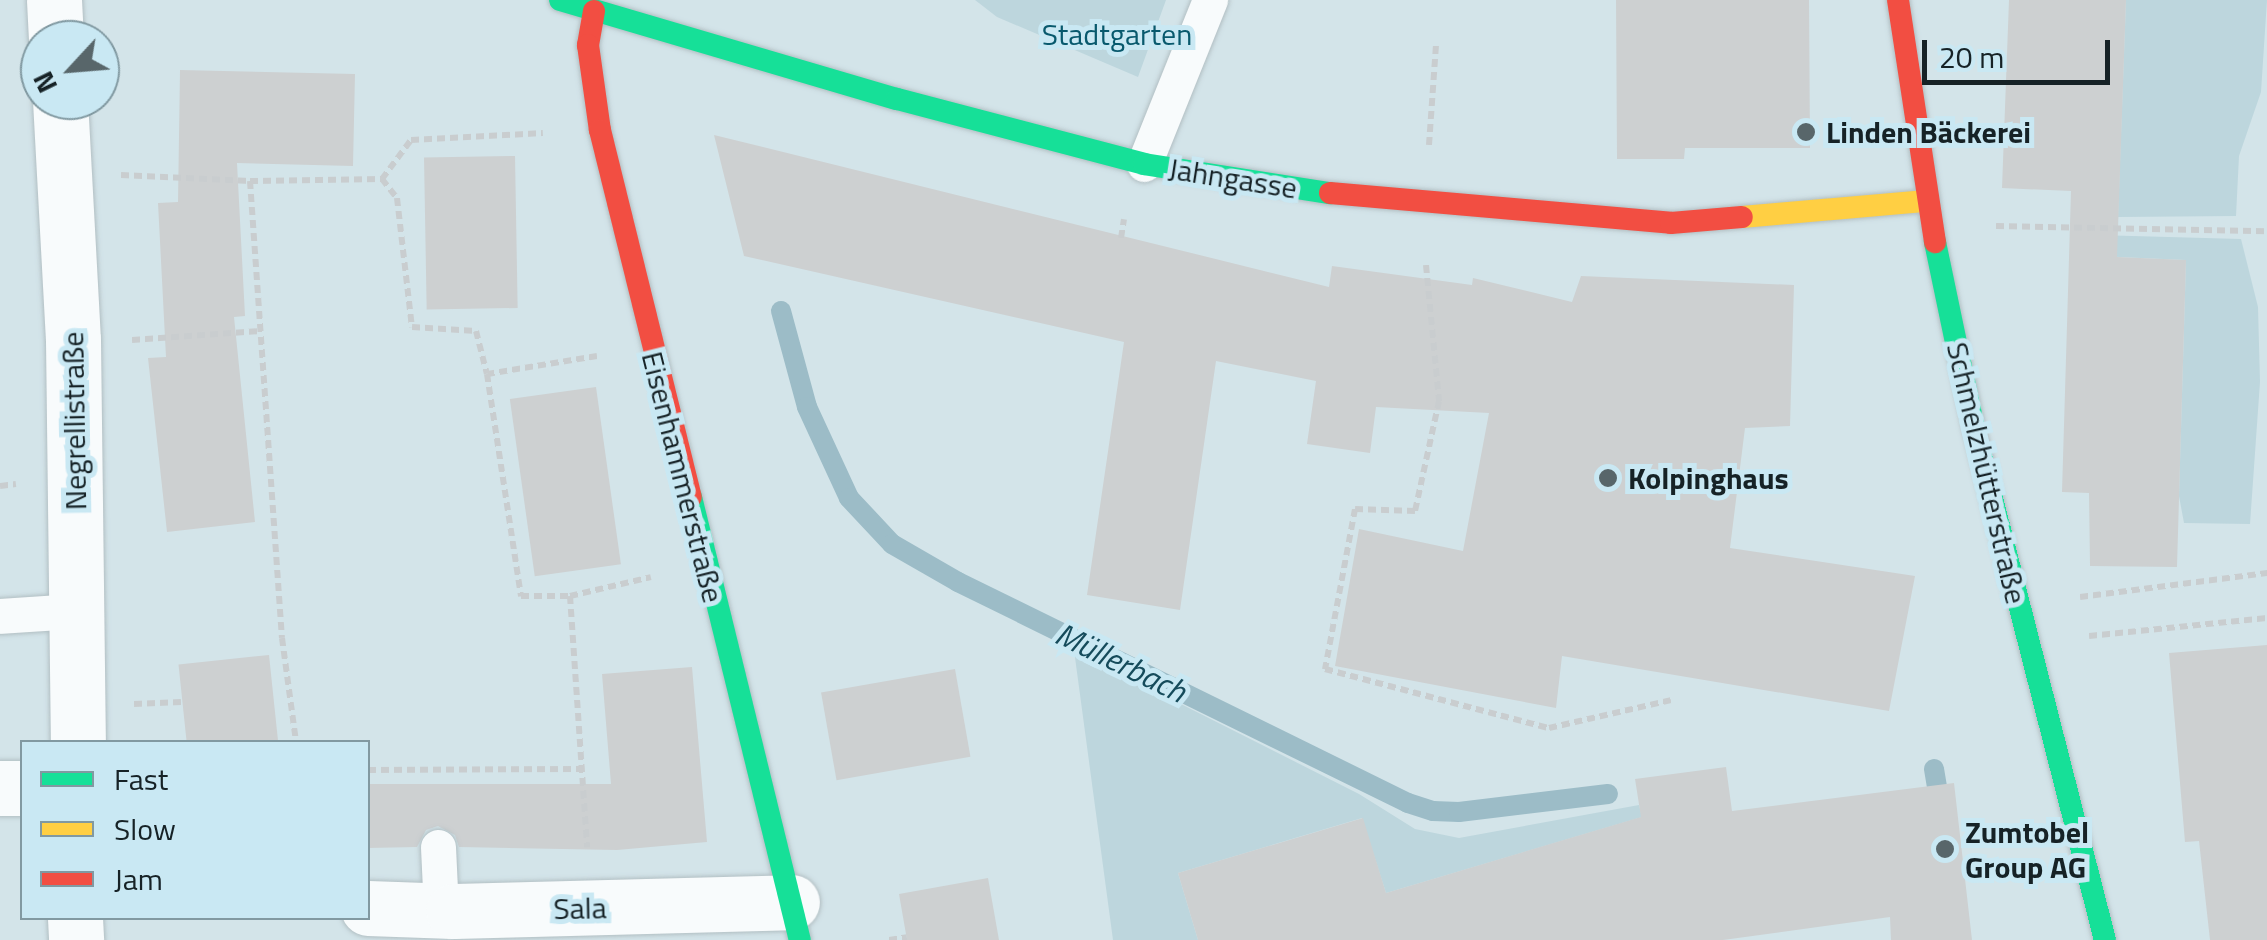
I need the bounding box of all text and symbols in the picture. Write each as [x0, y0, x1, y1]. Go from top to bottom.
park label: Stadtgarten [1042, 16, 1192, 52]
north arrow [20, 20, 120, 120]
scale bar [1927, 20, 2114, 82]
text: 20 m [1939, 34, 2004, 80]
text: N [21, 64, 68, 101]
place label: Linden Bäckerei [1826, 114, 2031, 150]
marker: Linden Bäckerei [1795, 121, 1817, 143]
street label: Jahngasse [1166, 150, 1300, 206]
street label: Negrellistraße [54, 331, 94, 511]
street label: Schmelzhütterstraße [1939, 339, 2035, 607]
street label: Eisenhammerstraße [634, 348, 732, 606]
place label: Kolpinghaus [1628, 460, 1789, 496]
marker: Kolpinghaus [1597, 467, 1619, 489]
water label: Müllerbach [1049, 614, 1193, 710]
legend [20, 740, 370, 920]
text: Fast [114, 756, 168, 802]
text: Slow [114, 806, 176, 852]
place label: Zumtobel Group AG [1965, 814, 2089, 884]
marker: Zumtobel Group AG [1934, 838, 1956, 860]
text: Jam [114, 856, 163, 902]
street label: Sala [553, 890, 607, 926]

